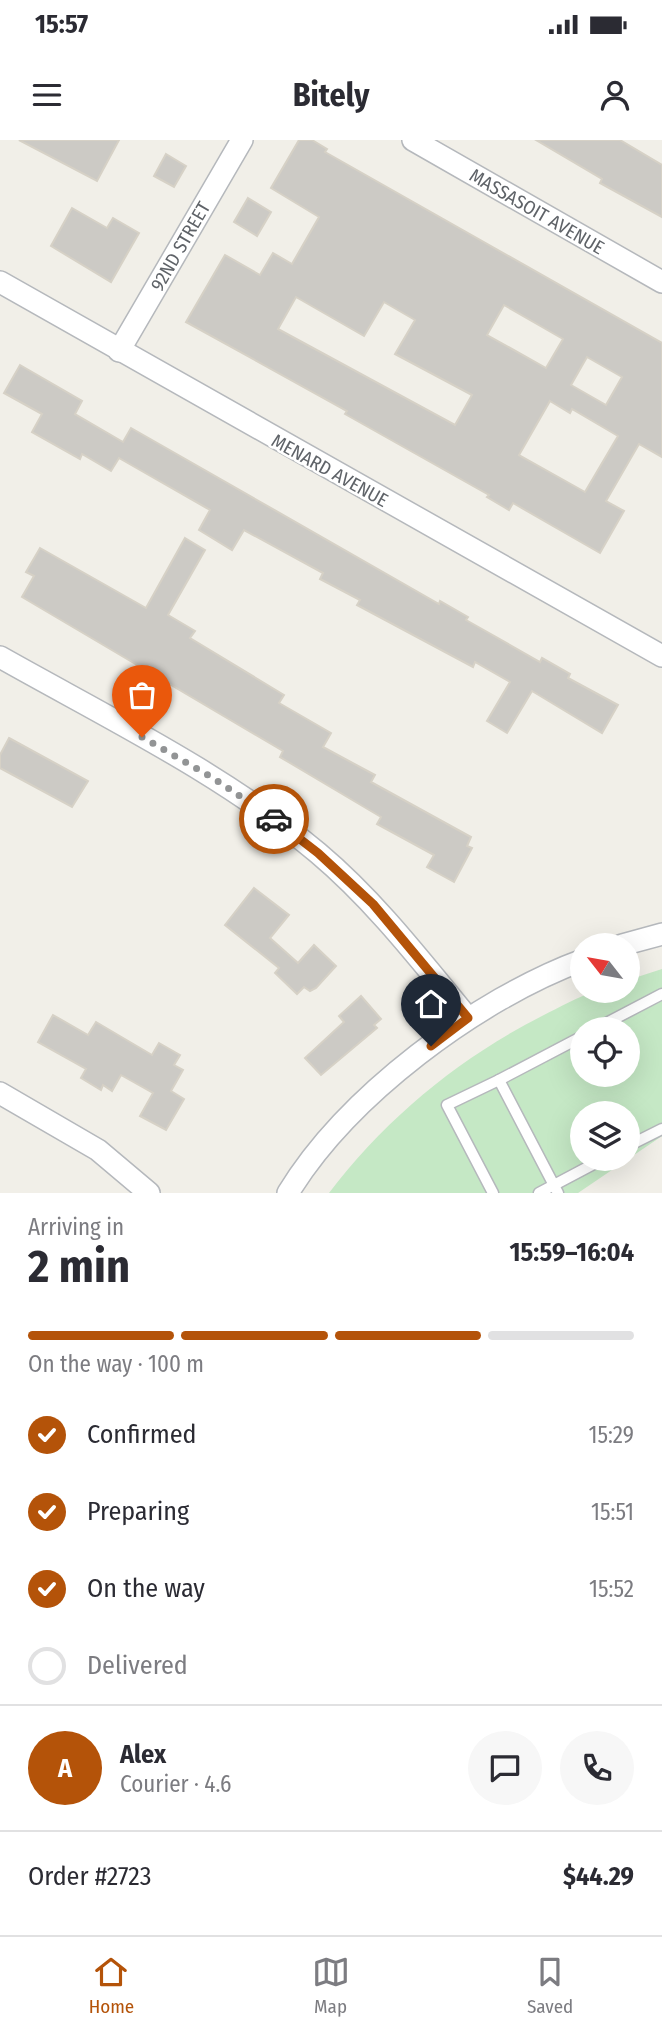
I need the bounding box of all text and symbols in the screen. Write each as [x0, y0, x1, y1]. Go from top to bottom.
text: 15:57 [35, 9, 88, 40]
icon: menu [28, 76, 66, 114]
text: Bitely [293, 76, 369, 114]
icon: person [596, 76, 634, 114]
street label: MASSASOIT AVENUE [465, 164, 608, 259]
street label: 92ND STREET [146, 197, 215, 295]
street label: MENARD AVENUE [267, 429, 392, 512]
pin [112, 665, 172, 737]
icon: bag [123, 676, 161, 714]
courier [239, 784, 309, 854]
icon: car [255, 800, 293, 838]
north arrow [570, 933, 640, 1003]
map controls [570, 933, 640, 1171]
pin [401, 974, 461, 1046]
icon: home [412, 985, 450, 1023]
button: locate [570, 1017, 640, 1087]
button: layers [570, 1101, 640, 1171]
text: Arriving in [28, 1213, 124, 1241]
text: 15:59–16:04 [510, 1237, 634, 1268]
text: 2 min [28, 1239, 130, 1294]
text: On the way · 100 m [28, 1350, 204, 1378]
icon: check [28, 1416, 66, 1454]
text: Confirmed [87, 1419, 197, 1450]
text: 15:29 [588, 1421, 634, 1449]
icon: check [28, 1493, 66, 1531]
text: Preparing [87, 1496, 189, 1527]
text: 15:51 [591, 1498, 634, 1526]
icon: check [28, 1570, 66, 1608]
text: On the way [87, 1573, 205, 1604]
text: 15:52 [589, 1575, 634, 1603]
text: Delivered [87, 1650, 188, 1681]
button: chat [468, 1731, 542, 1805]
button: phone [560, 1731, 634, 1805]
text: Alex [120, 1739, 166, 1770]
text: A [58, 1753, 72, 1784]
text: Courier · 4.6 [120, 1770, 231, 1798]
text: Order #2723 [28, 1861, 151, 1892]
text: $44.29 [563, 1861, 634, 1892]
tab: Home [89, 1953, 134, 2018]
tab: Map [312, 1953, 350, 2018]
tab: Saved [527, 1953, 573, 2018]

